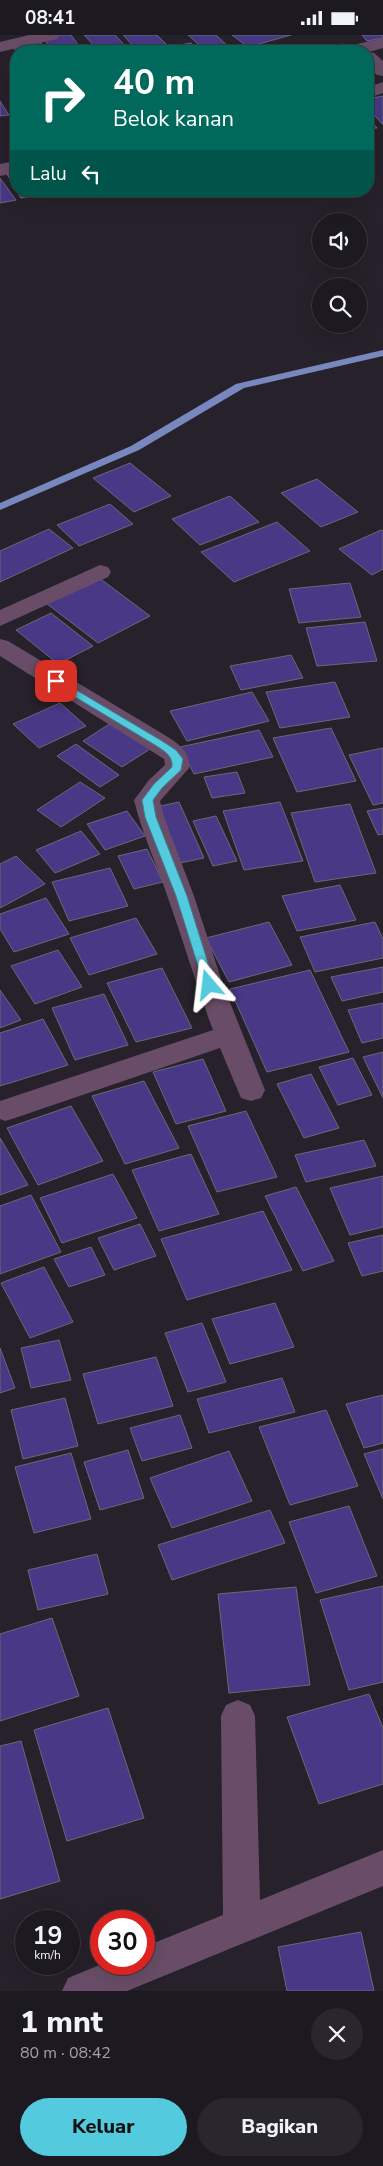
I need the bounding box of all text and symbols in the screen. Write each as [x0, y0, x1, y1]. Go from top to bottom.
text: 08:41 [25, 5, 75, 31]
text: 40 m [113, 59, 195, 106]
icon: right [30, 65, 95, 130]
text: Belok kanan [113, 104, 234, 134]
icon: left [77, 160, 105, 188]
text: Lalu [30, 161, 67, 187]
map controls [312, 213, 367, 333]
button: sound [312, 213, 367, 268]
button: search [312, 278, 367, 333]
pin [35, 660, 77, 702]
icon: arrive [42, 667, 70, 695]
position arrow [182, 958, 234, 1010]
speed limit sign: 30 [90, 1910, 155, 1975]
text: 19 [32, 1919, 63, 1953]
text: km/h [34, 1947, 61, 1963]
text: 1 mnt [20, 2002, 103, 2043]
button: close [311, 2008, 363, 2060]
text: 80 m · 08:42 [20, 2042, 111, 2064]
button: Keluar [20, 2098, 187, 2156]
button: Bagikan [197, 2098, 363, 2156]

